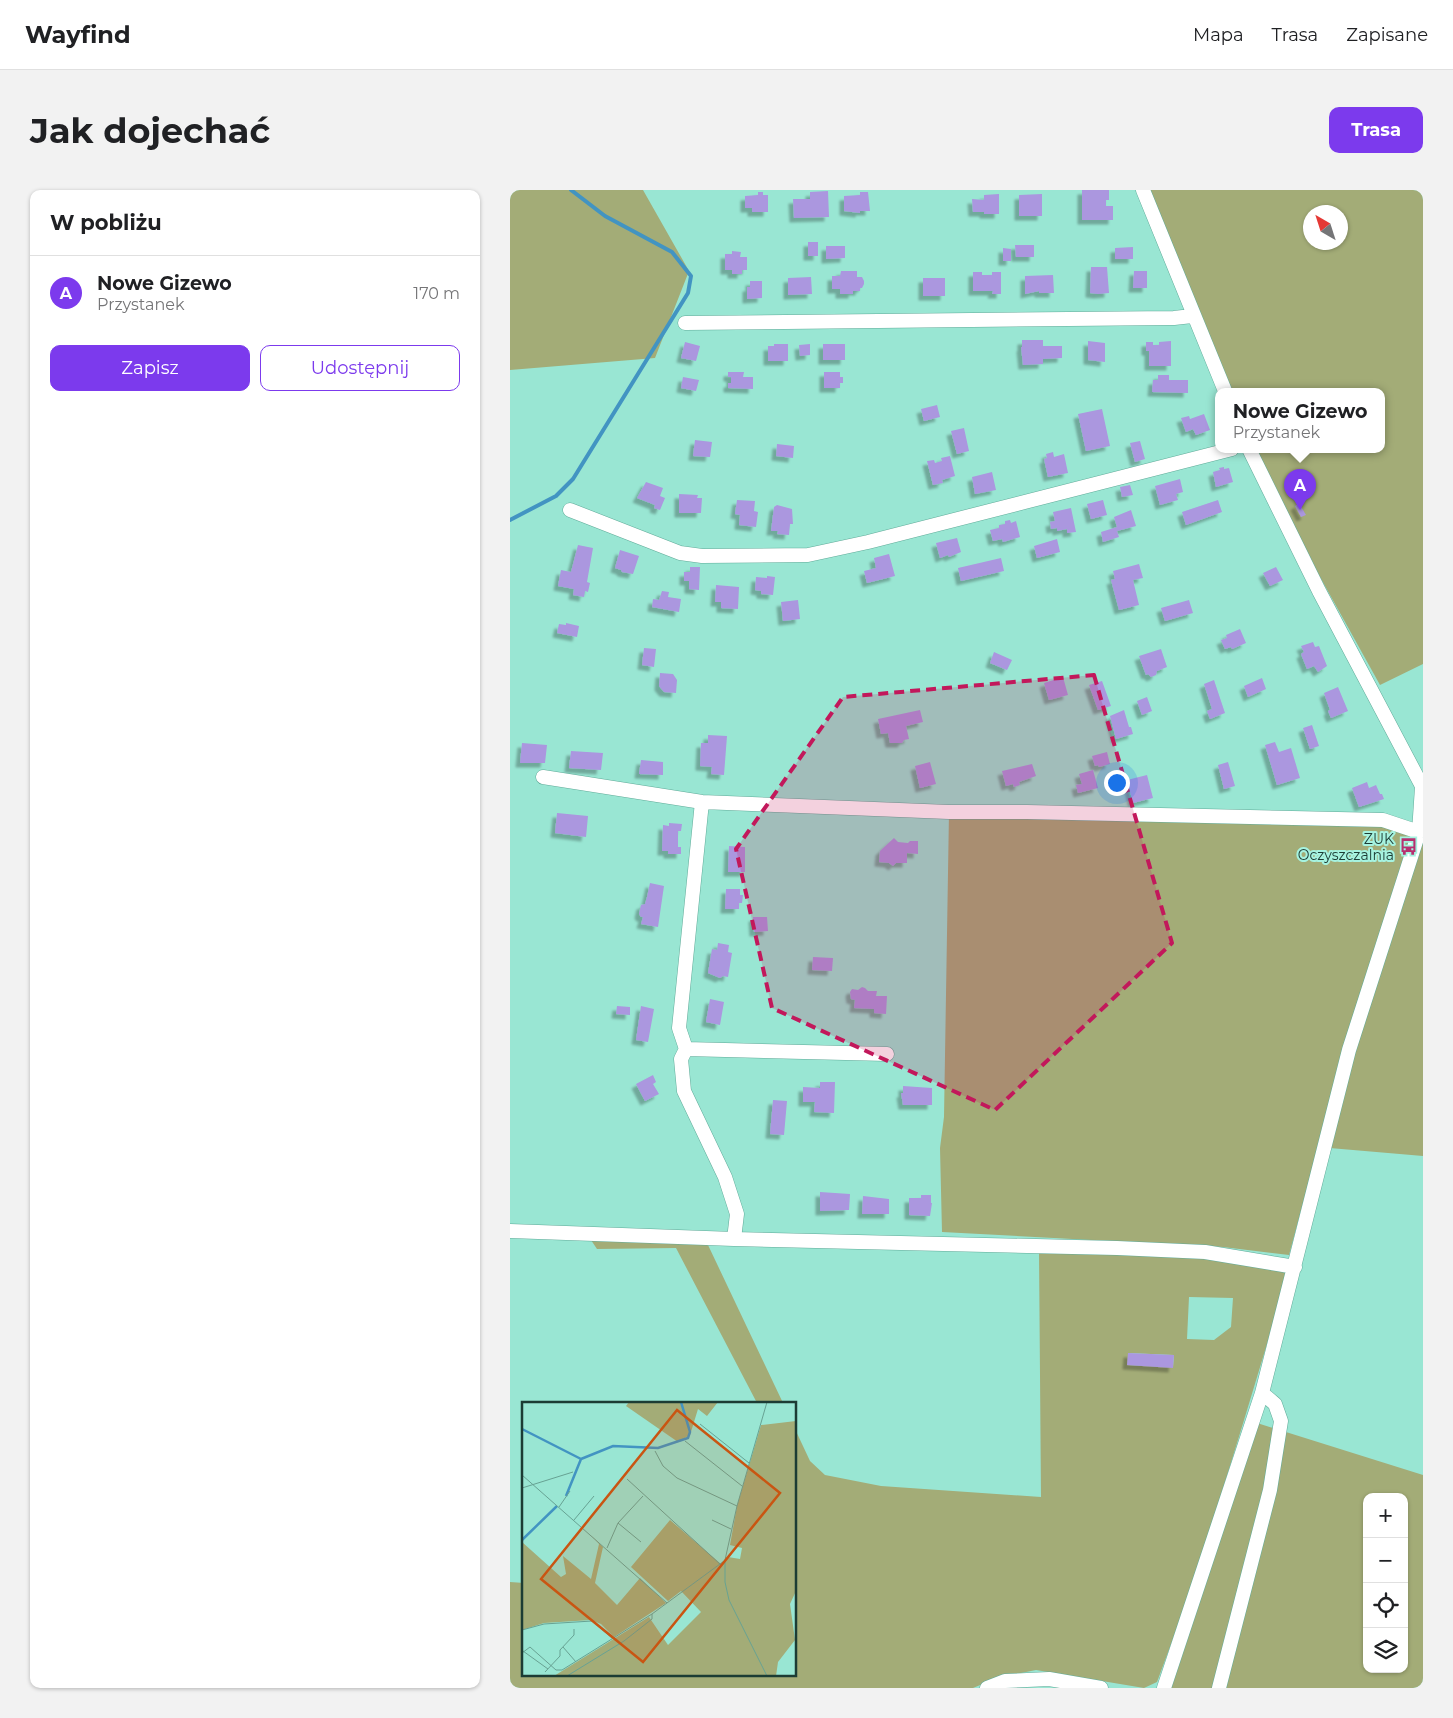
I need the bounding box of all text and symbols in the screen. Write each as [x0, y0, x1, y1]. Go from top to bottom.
text: Wayfind [25, 20, 131, 49]
text: Mapa [1193, 24, 1244, 46]
text: Trasa [1272, 24, 1318, 46]
text: Zapisane [1346, 24, 1428, 46]
button: Trasa [1329, 107, 1423, 153]
text: Jak dojechać [30, 109, 270, 152]
north arrow [1303, 205, 1348, 250]
text: W pobliżu [50, 210, 162, 235]
text: Nowe Gizewo [97, 272, 232, 295]
text: A [60, 284, 72, 303]
text: 170 m [413, 284, 460, 303]
text: Przystanek [97, 295, 185, 314]
button: Zapisz [50, 345, 250, 391]
button: Udostępnij [260, 345, 460, 391]
popup [1215, 388, 1385, 453]
text: Nowe Gizewo [1233, 400, 1367, 423]
text: Przystanek [1233, 423, 1320, 442]
pin: A [1284, 469, 1316, 510]
your location [1104, 770, 1130, 796]
place label: ZUK Oczyszczalnia [1298, 830, 1394, 864]
bus stop icon: ZUK Oczyszczalnia [1398, 837, 1418, 857]
inset map [522, 1402, 796, 1676]
map controls [1363, 1493, 1408, 1673]
button: + [1363, 1493, 1408, 1538]
button: − [1363, 1538, 1408, 1583]
button: locate [1363, 1583, 1408, 1628]
button: layers [1363, 1628, 1408, 1673]

